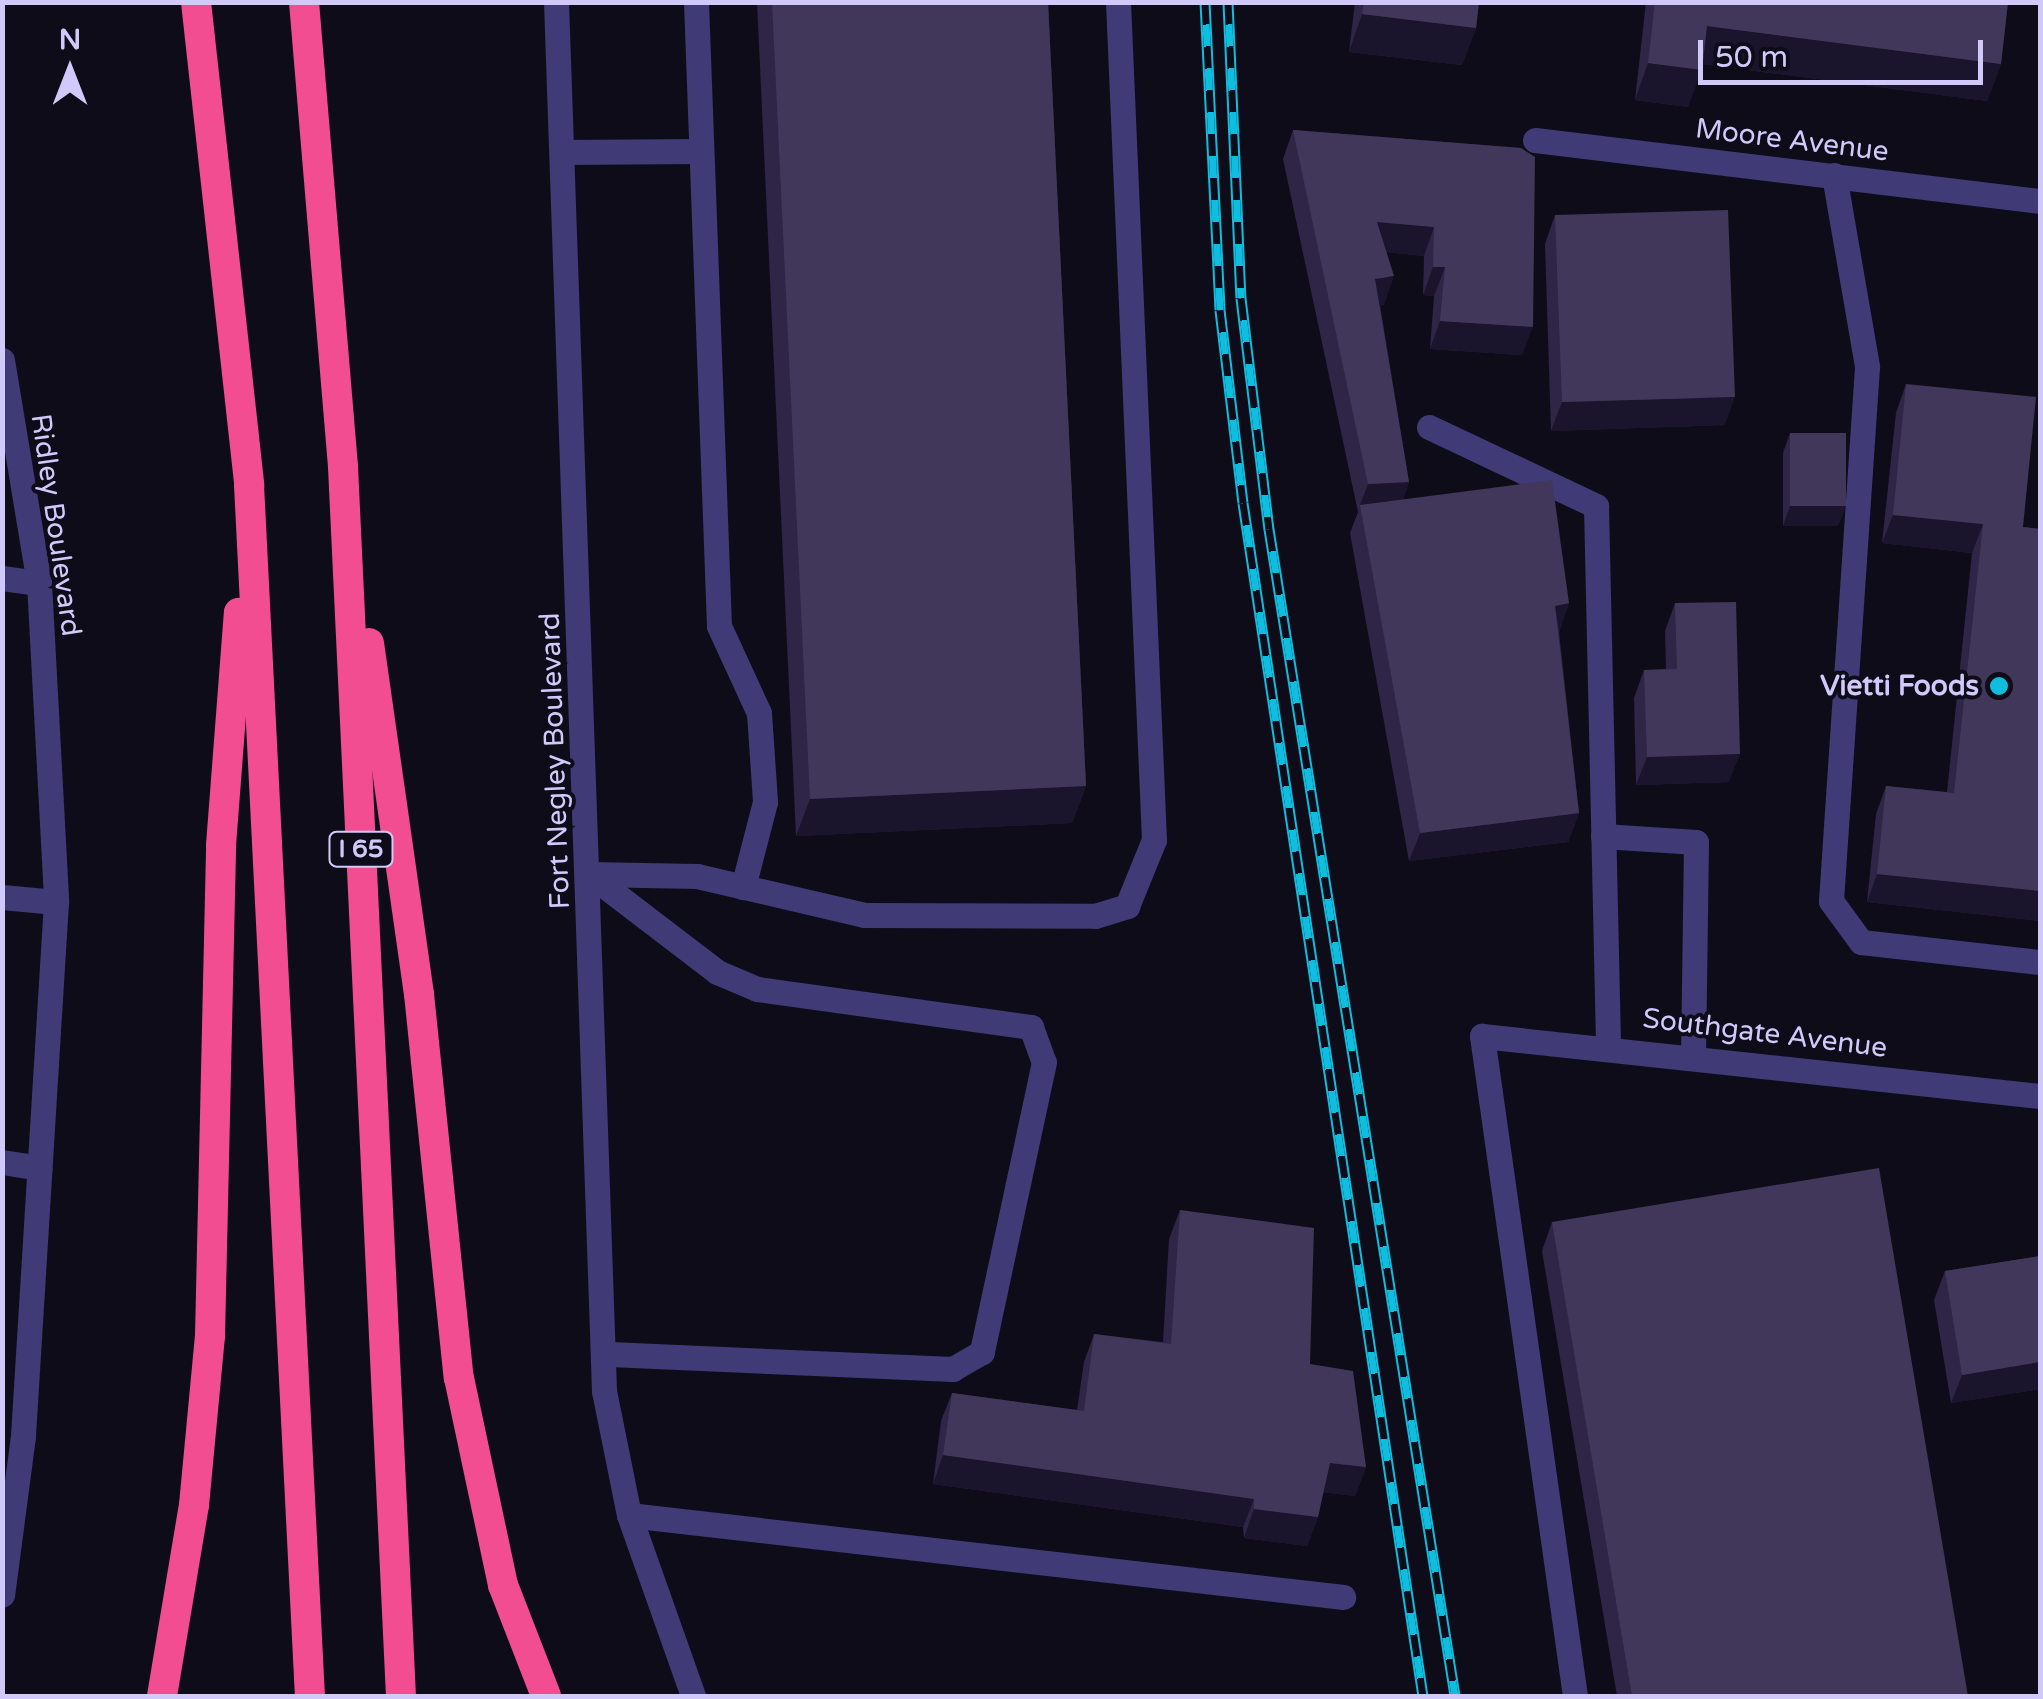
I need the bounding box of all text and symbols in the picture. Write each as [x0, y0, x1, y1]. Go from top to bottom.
north arrow [20, 20, 120, 120]
scale bar [1703, 20, 1988, 82]
text: N [59, 23, 81, 57]
text: 50 m [1715, 39, 1788, 76]
street label: Moore Avenue [1694, 111, 1890, 169]
street label: Ridley Boulevard [24, 412, 88, 638]
street label: Fort Negley Boulevard [533, 612, 577, 910]
place label: Vietti Foods [1820, 669, 1979, 703]
marker: Vietti Foods [1988, 675, 2010, 697]
road number: I 65 [326, 829, 396, 869]
street label: Southgate Avenue [1641, 1001, 1889, 1065]

